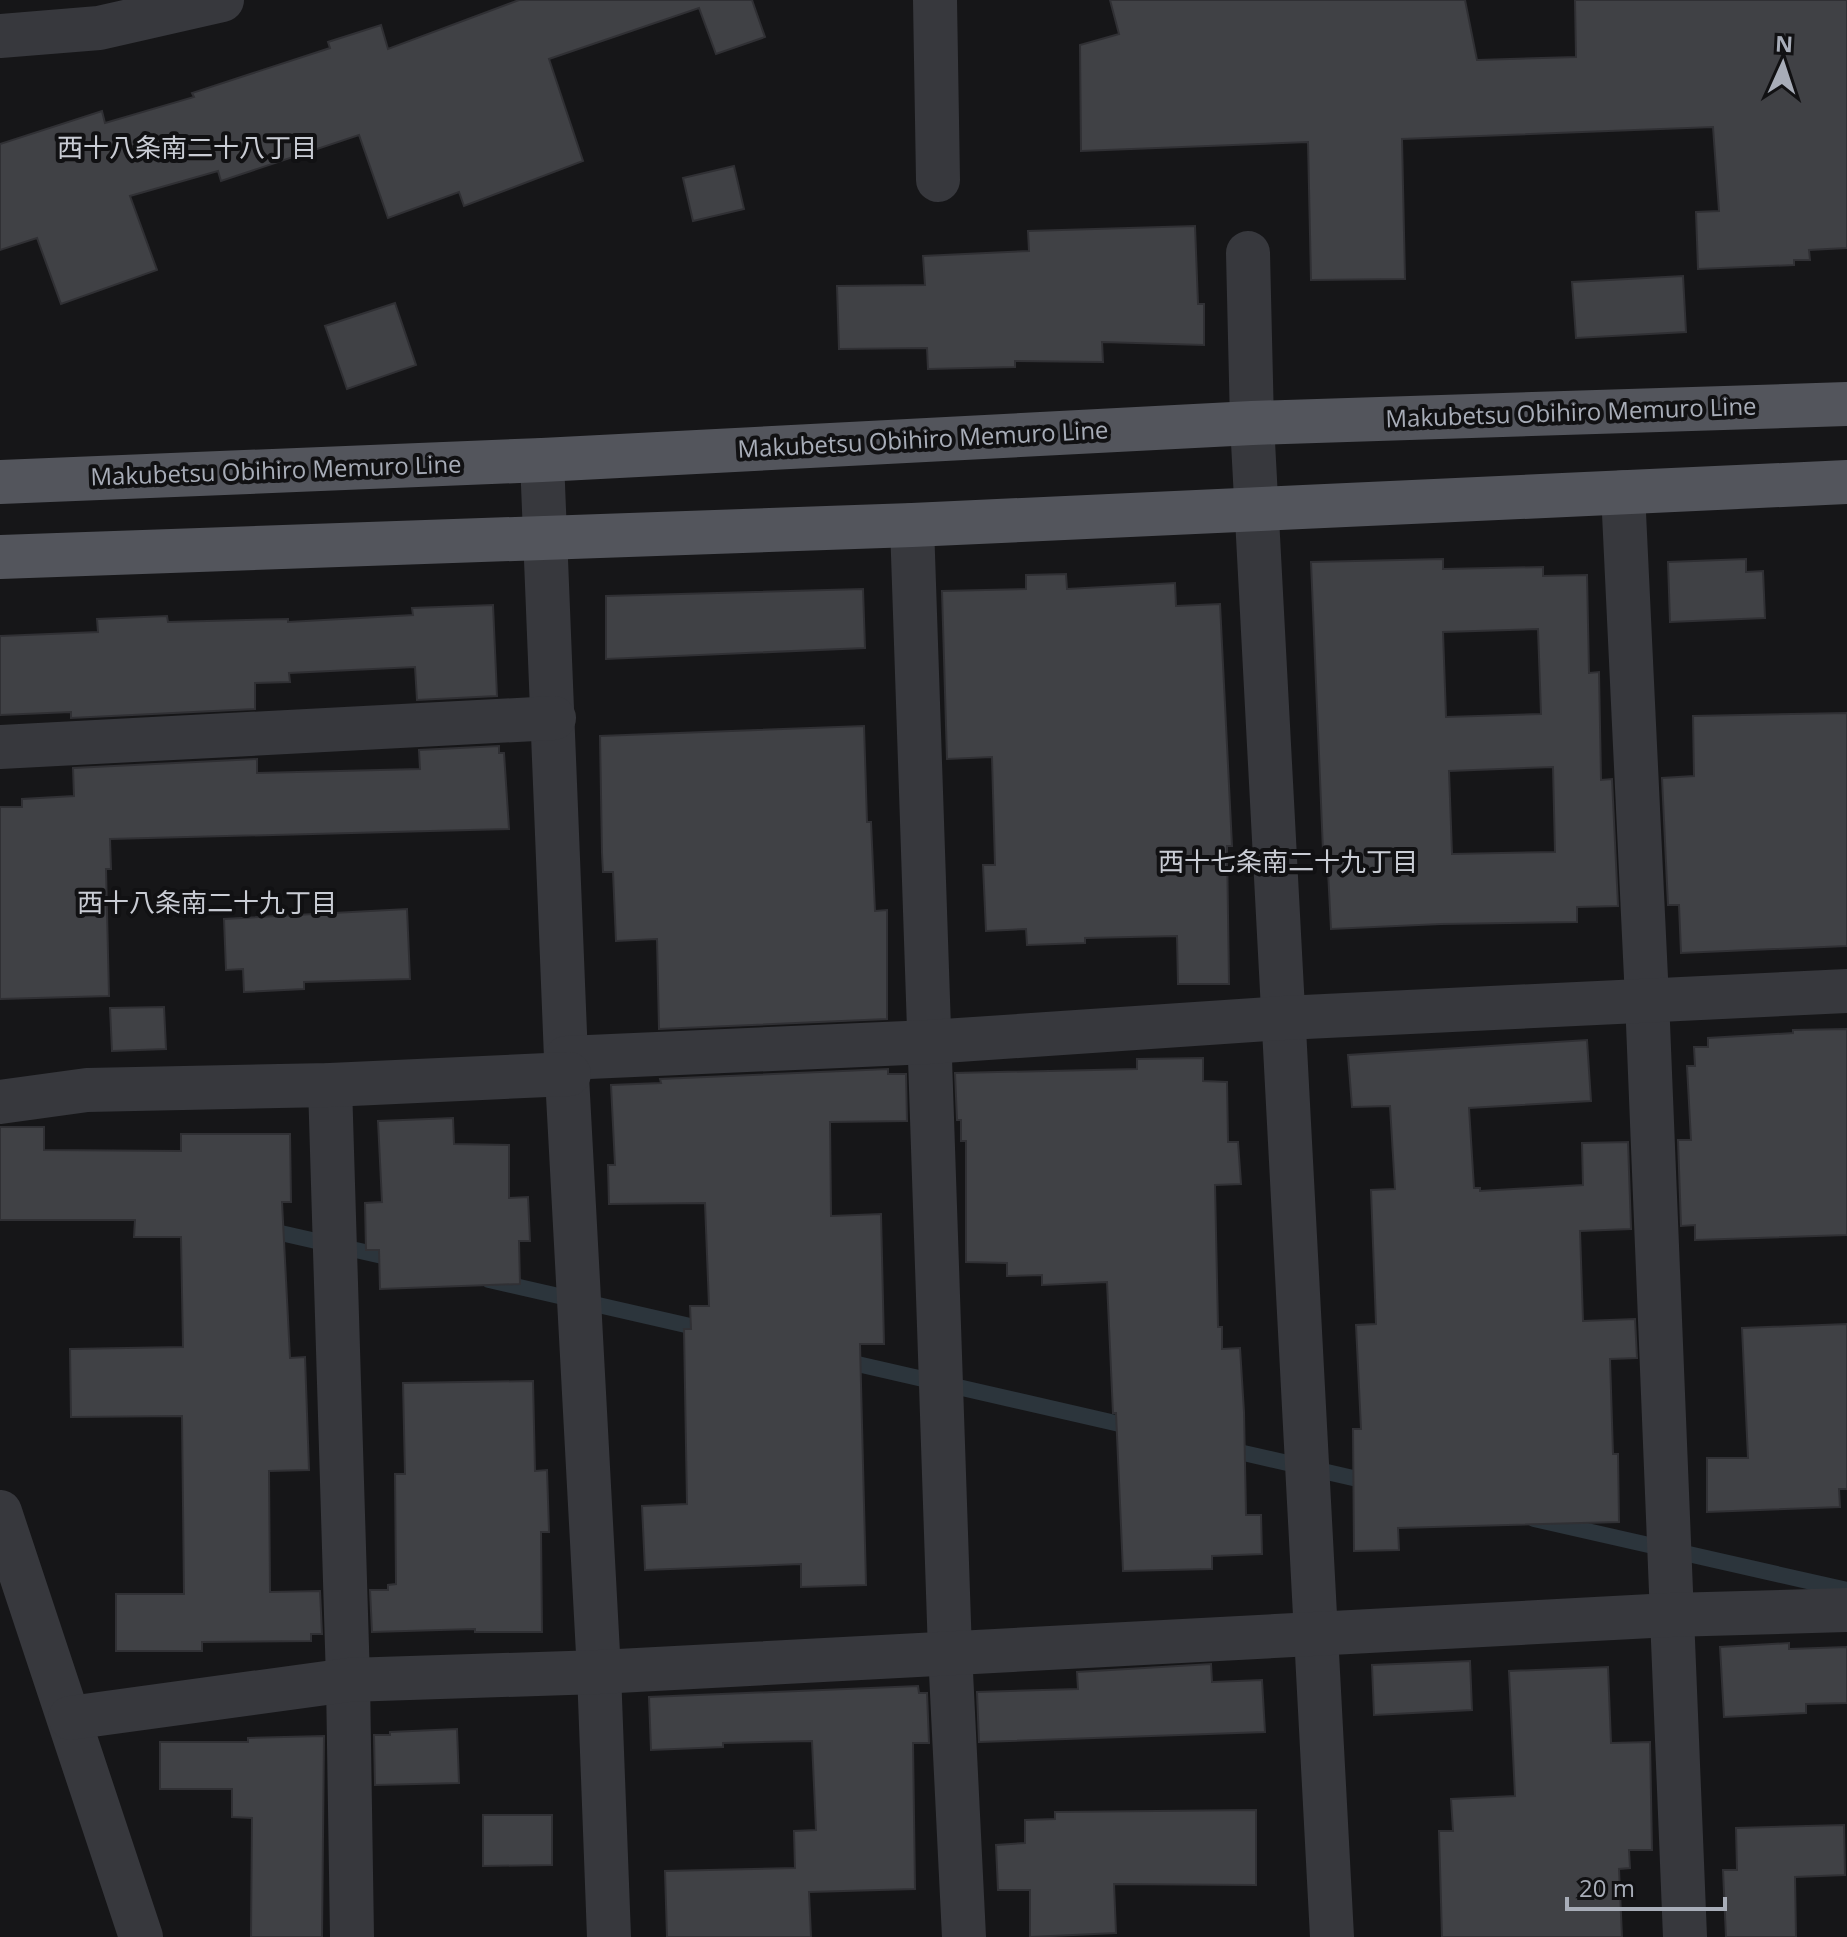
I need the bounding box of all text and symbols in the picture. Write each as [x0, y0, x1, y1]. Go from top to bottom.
north arrow [1743, 24, 1823, 104]
text: N [1774, 28, 1794, 58]
district label: 西十八条南二十八丁目 [57, 129, 317, 165]
street label: Makubetsu Obihiro Memuro Line [1385, 389, 1757, 434]
street label: Makubetsu Obihiro Memuro Line [737, 412, 1109, 465]
street label: Makubetsu Obihiro Memuro Line [90, 447, 462, 492]
district label: 西十七条南二十九丁目 [1158, 843, 1418, 879]
district label: 西十八条南二十九丁目 [77, 884, 337, 920]
scale bar [1567, 1861, 1725, 1911]
text: 20 m [1579, 1871, 1635, 1904]

